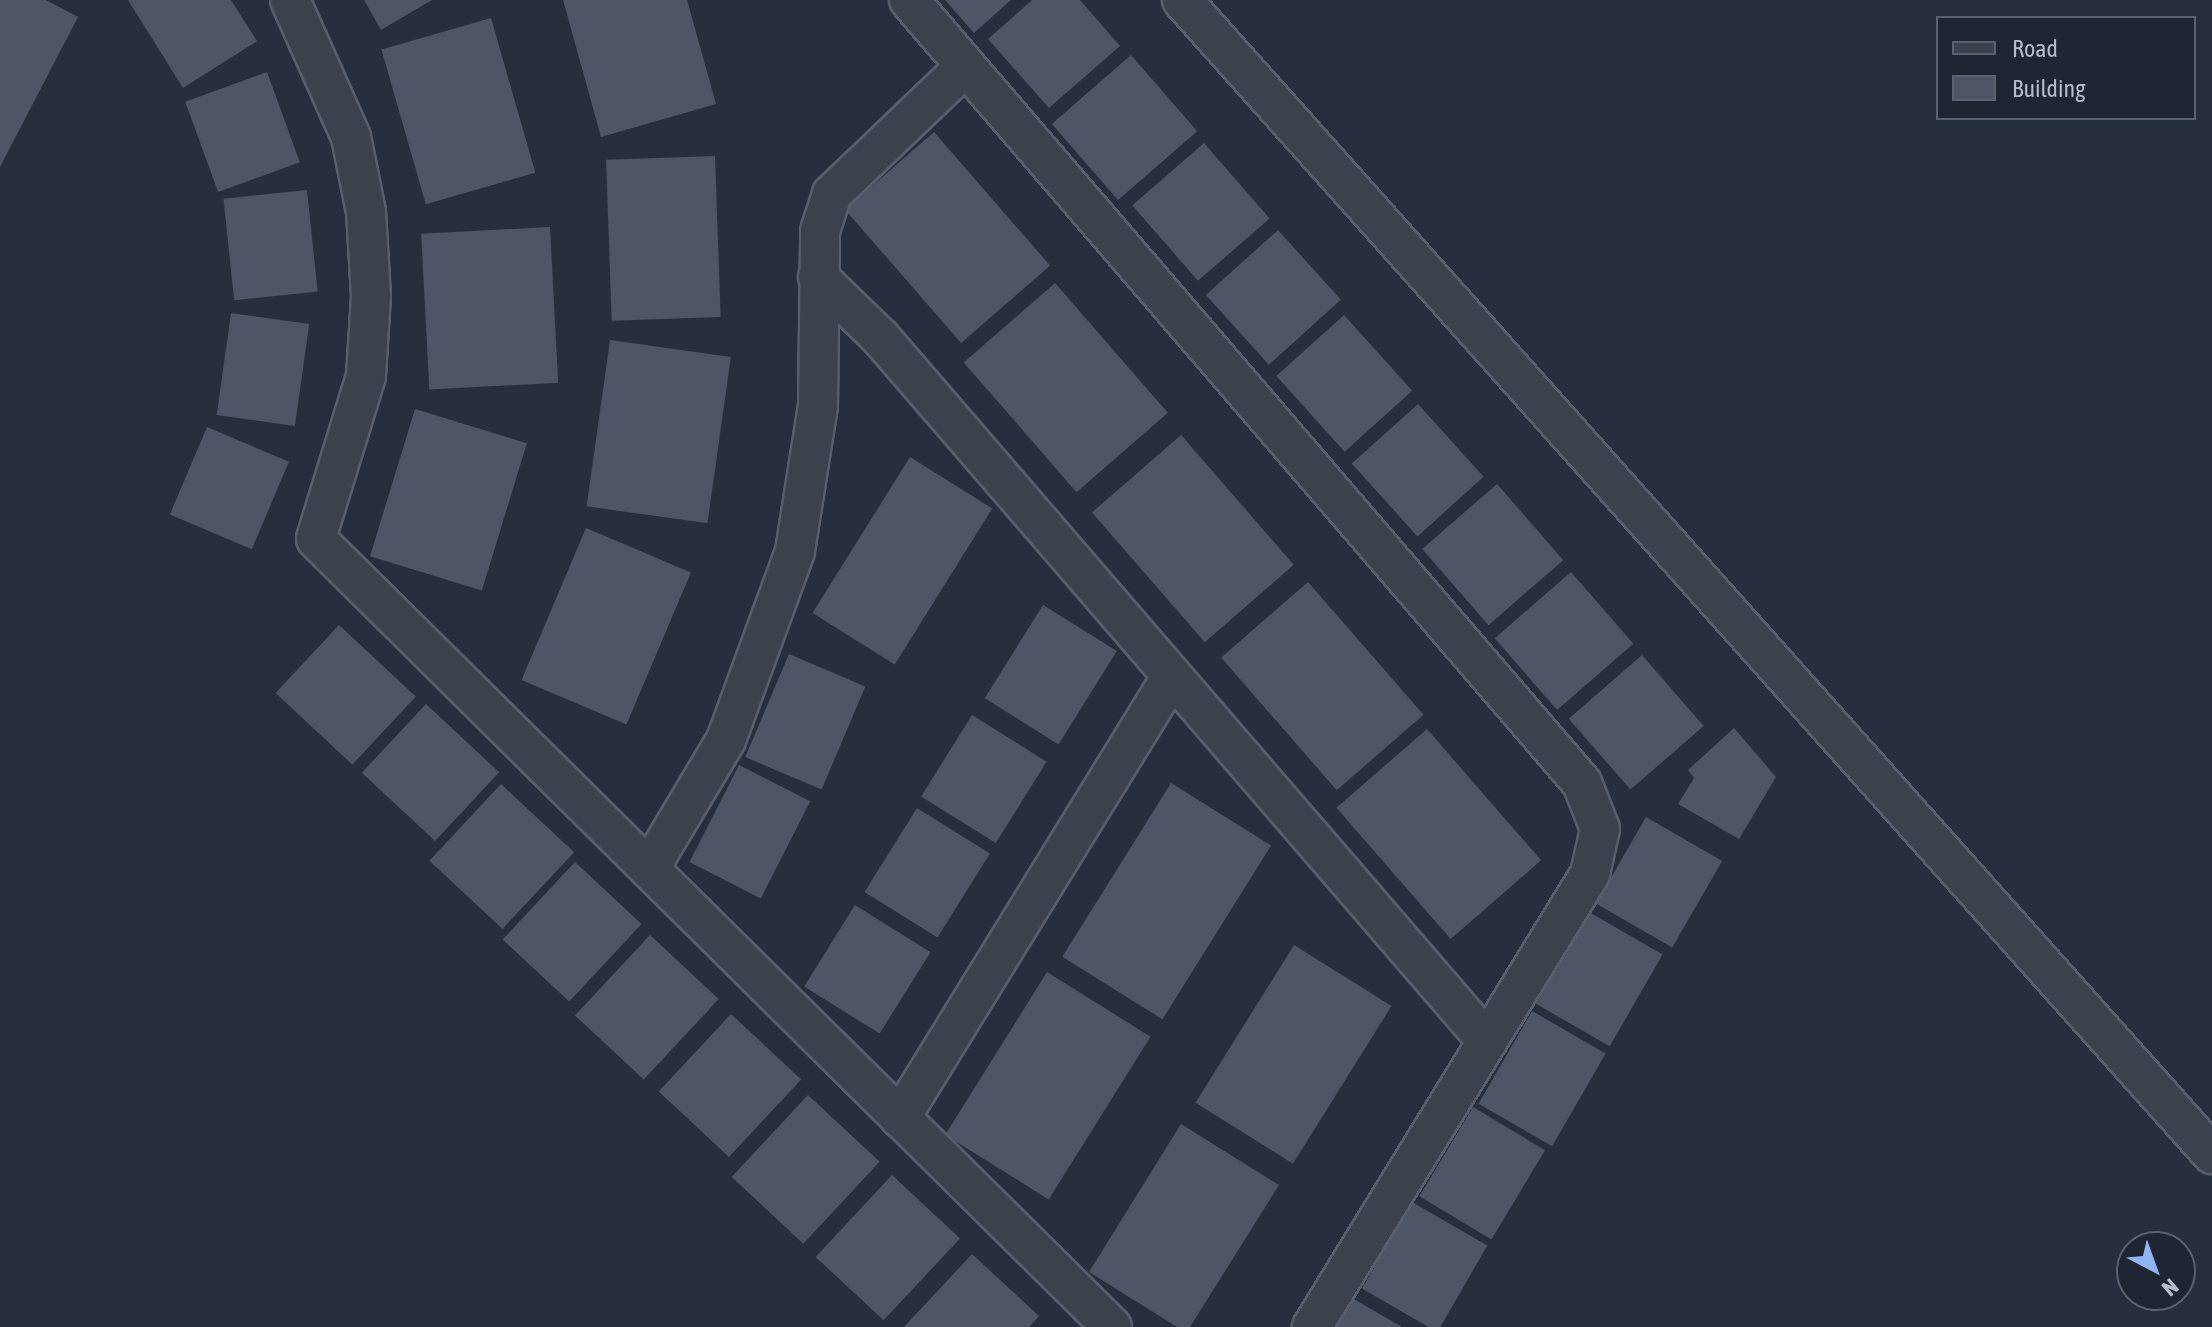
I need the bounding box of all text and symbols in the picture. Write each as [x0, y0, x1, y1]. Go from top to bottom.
legend [1936, 16, 2196, 120]
text: Road [2012, 35, 2058, 62]
text: Building [2012, 75, 2085, 102]
north arrow [2116, 1231, 2196, 1311]
text: N [2157, 1274, 2184, 1302]

